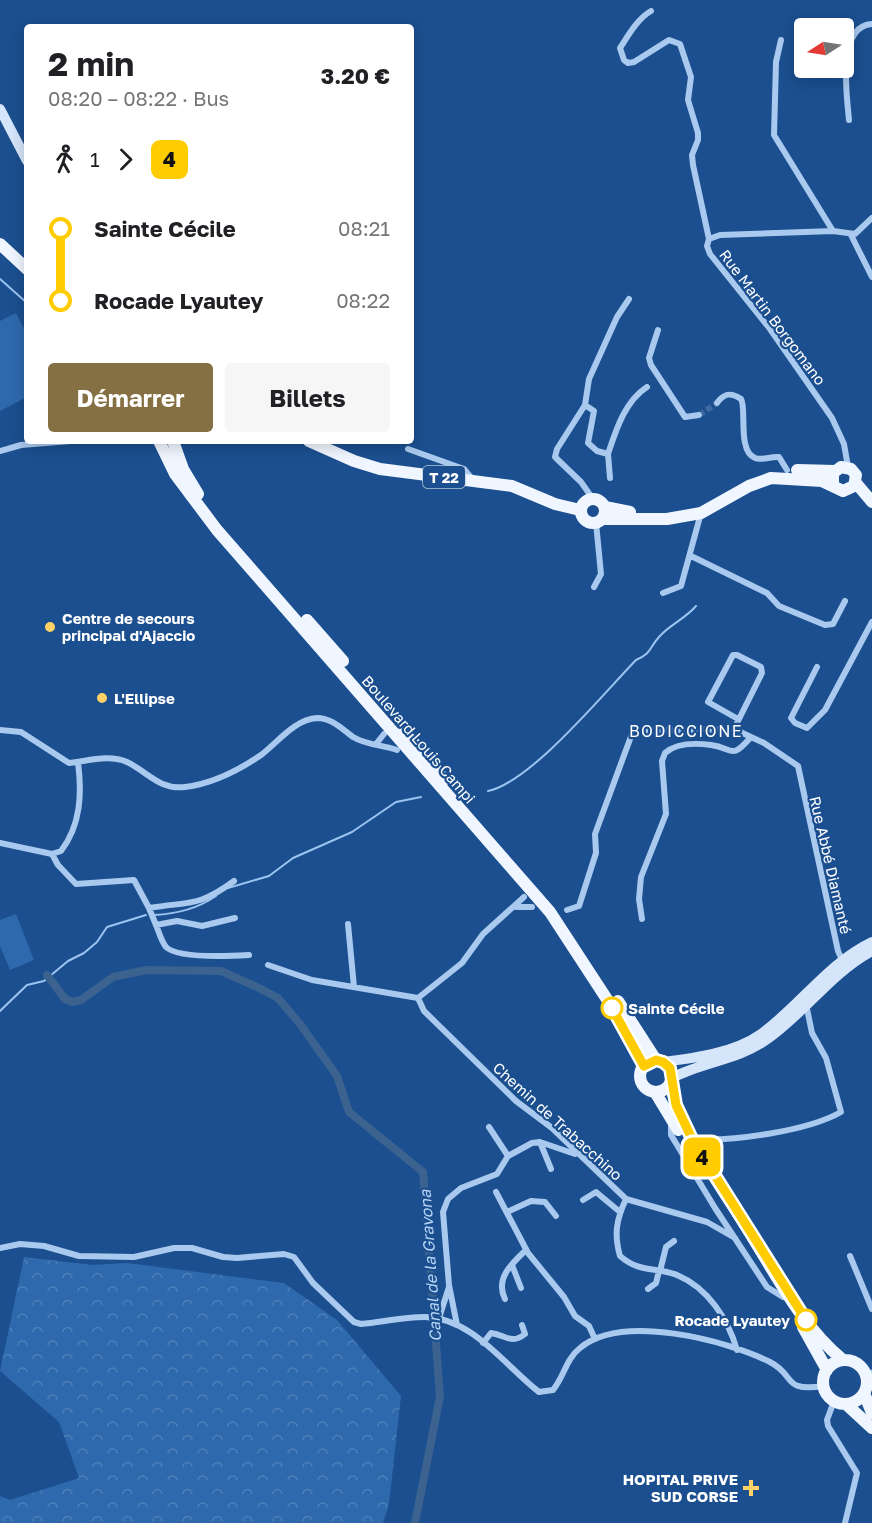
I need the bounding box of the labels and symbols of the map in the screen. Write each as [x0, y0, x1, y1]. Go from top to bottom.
north arrow [794, 18, 854, 78]
street label: Rue Martin Borgomano [716, 246, 830, 388]
road number: T 22 [423, 466, 465, 488]
place label: Centre de secours principal d'Ajaccio [62, 609, 195, 644]
marker: Centre de secours principal d'Ajaccio [43, 620, 57, 634]
street label: Boulevard Louis Campi [359, 671, 479, 807]
place label: L'Ellipse [114, 689, 175, 707]
marker: L'Ellipse [95, 691, 109, 705]
district label: BODICCIONE [629, 721, 743, 741]
street label: Rue Abbé Diamanté [806, 794, 856, 936]
marker: Sainte Cécile [601, 997, 623, 1019]
place label: Sainte Cécile [628, 999, 725, 1017]
street label: Chemin de Trabacchino [490, 1058, 626, 1184]
line badge: 4 [682, 1138, 722, 1176]
water label: Canal de la Gravona [415, 1188, 445, 1343]
marker: Rocade Lyautey [795, 1309, 817, 1331]
place label: Rocade Lyautey [674, 1311, 790, 1329]
place label: HOPITAL PRIVE SUD CORSE [623, 1470, 738, 1505]
marker: HOPITAL PRIVE SUD CORSE [742, 1479, 760, 1497]

